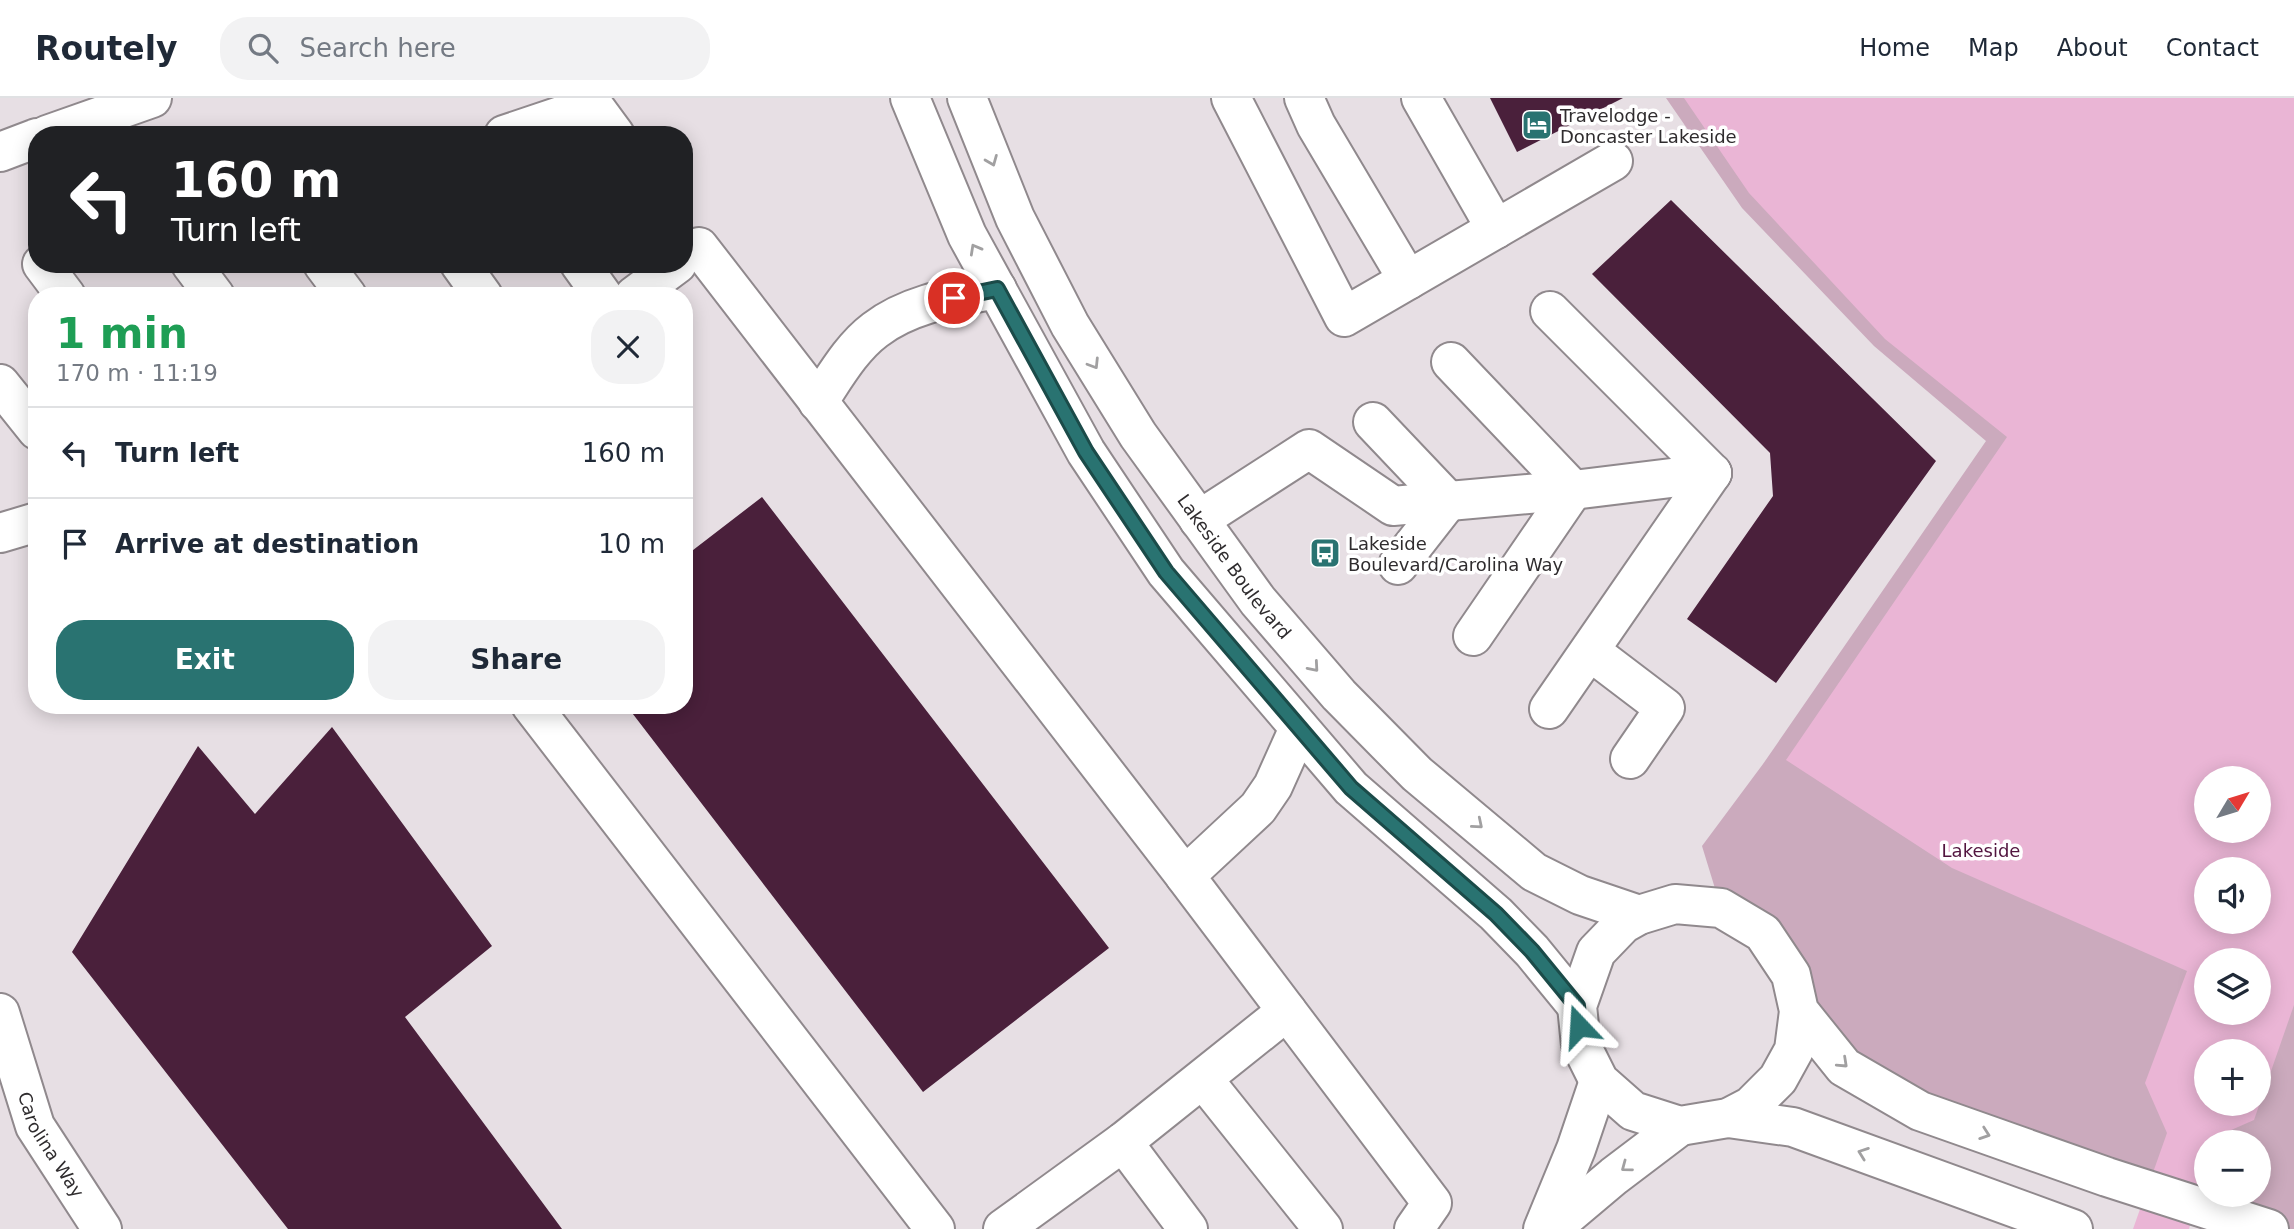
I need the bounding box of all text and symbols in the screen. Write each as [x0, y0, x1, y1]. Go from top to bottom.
search box [220, 17, 710, 80]
text: Routely [35, 29, 178, 68]
icon: search [244, 29, 282, 67]
text: Search here [300, 33, 456, 63]
text: Home [1859, 34, 1930, 62]
text: Map [1968, 34, 2019, 62]
text: About [2057, 34, 2128, 62]
text: Contact [2166, 34, 2259, 62]
place label: Travelodge - Doncaster Lakeside [1559, 105, 1737, 147]
hotel icon: Travelodge - Doncaster Lakeside [1520, 108, 1554, 142]
text: 160 m [171, 152, 341, 209]
icon: left [56, 154, 147, 245]
one-way arrow [984, 155, 998, 167]
text: Turn left [171, 211, 301, 249]
one-way arrow [970, 244, 983, 257]
pin [924, 268, 984, 328]
icon: arrive [935, 279, 973, 317]
text: 1 min [56, 309, 188, 358]
button: close [591, 310, 665, 384]
one-way arrow [1086, 357, 1099, 370]
text: 170 m · 11:19 [56, 360, 218, 386]
icon: left [56, 434, 94, 472]
text: Turn left [115, 438, 239, 468]
text: 160 m [582, 438, 665, 468]
street label: Lakeside Boulevard [1174, 490, 1296, 643]
icon: arrive [56, 525, 94, 563]
text: Arrive at destination [115, 529, 419, 559]
text: 10 m [598, 529, 665, 559]
place label: Lakeside Boulevard/Carolina Way [1348, 533, 1564, 575]
bus stop icon: Lakeside Boulevard/Carolina Way [1308, 536, 1342, 570]
button: Exit [56, 620, 354, 700]
button: Share [368, 620, 665, 700]
one-way arrow [1306, 658, 1318, 671]
north arrow [2194, 766, 2272, 844]
map controls [2194, 766, 2271, 1207]
one-way arrow [1470, 816, 1482, 829]
park label: Lakeside [1942, 840, 2020, 861]
button: sound [2194, 857, 2271, 934]
button: layers [2194, 948, 2271, 1025]
position arrow [1542, 989, 1616, 1063]
button: + [2194, 1039, 2271, 1116]
one-way arrow [1835, 1055, 1848, 1067]
street label: Carolina Way [14, 1089, 89, 1201]
one-way arrow [1978, 1126, 1990, 1140]
button: − [2194, 1130, 2271, 1207]
one-way arrow [1858, 1147, 1870, 1161]
one-way arrow [1621, 1159, 1634, 1171]

